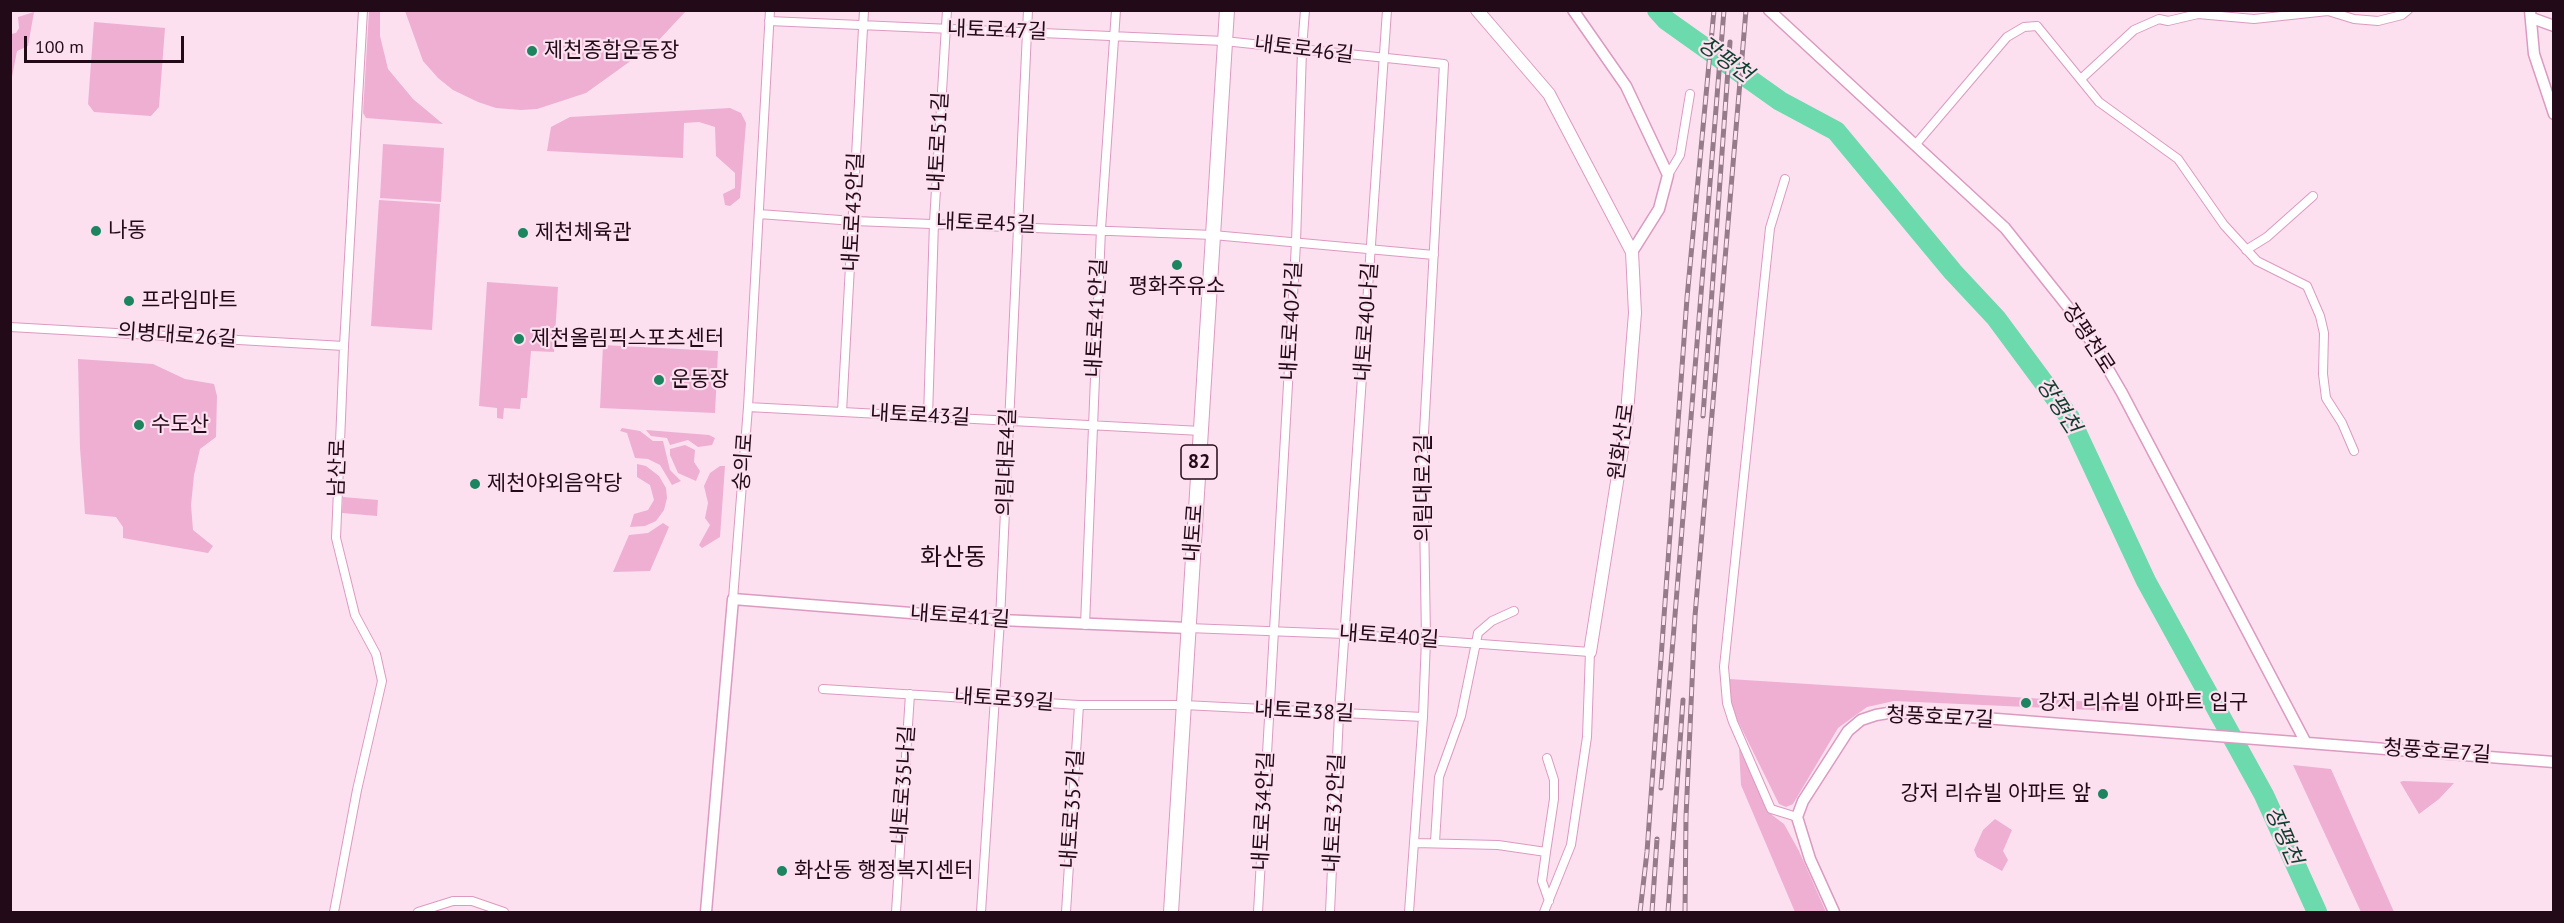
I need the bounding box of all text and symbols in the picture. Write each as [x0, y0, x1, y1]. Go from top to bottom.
street label: 내토로47길 [947, 17, 1047, 45]
scale bar [27, 24, 188, 62]
street label: 내토로46길 [1253, 31, 1355, 69]
water label: 장평천 [1693, 31, 1757, 89]
text: 100 m [35, 35, 84, 58]
place label: 제천종합운동장 [544, 38, 679, 64]
marker: 제천종합운동장 [525, 44, 539, 58]
street label: 내토로51길 [924, 91, 954, 193]
street label: 내토로43안길 [838, 152, 870, 272]
street label: 내토로45길 [936, 210, 1036, 238]
place label: 나동 [108, 218, 147, 244]
place label: 제천체육관 [535, 220, 632, 246]
marker: 나동 [89, 224, 103, 238]
marker: 제천체육관 [516, 226, 530, 240]
street label: 내토로41안길 [1081, 258, 1113, 378]
marker: 평화주유소 [1170, 258, 1184, 272]
street label: 내토로40가길 [1276, 261, 1308, 381]
street label: 내토로40나길 [1350, 262, 1384, 382]
place label: 평화주유소 [1129, 274, 1225, 300]
place label: 프라임마트 [141, 288, 238, 314]
marker: 프라임마트 [122, 294, 136, 308]
street label: 장평천로 [2056, 300, 2120, 378]
street label: 의병대로26길 [117, 319, 237, 353]
place label: 제천올림픽스포츠센터 [531, 326, 724, 352]
marker: 제천올림픽스포츠센터 [512, 332, 526, 346]
place label: 운동장 [671, 367, 729, 393]
marker: 운동장 [652, 373, 666, 387]
water label: 장평천 [2030, 373, 2086, 439]
street label: 내토로43길 [869, 401, 971, 431]
street label: 원화산로 [1604, 402, 1640, 482]
street label: 의림대로4길 [993, 408, 1021, 516]
place label: 수도산 [151, 412, 209, 438]
marker: 수도산 [132, 418, 146, 432]
street label: 숭의로 [729, 432, 759, 492]
street label: 의림대로2길 [1411, 434, 1437, 542]
street label: 남산로 [324, 439, 352, 497]
road number: 82 [1181, 445, 1217, 479]
place label: 제천야외음악당 [487, 471, 622, 497]
marker: 제천야외음악당 [468, 477, 482, 491]
street label: 내토로 [1179, 503, 1209, 563]
district label: 화산동 [920, 544, 986, 572]
street label: 내토로41길 [909, 601, 1011, 633]
street label: 내토로40길 [1338, 621, 1440, 653]
street label: 내토로39길 [953, 684, 1055, 716]
place label: 강저 리슈빌 아파트 입구 [2038, 690, 2248, 716]
marker: 강저 리슈빌 아파트 입구 [2019, 696, 2033, 710]
street label: 내토로38길 [1253, 697, 1355, 727]
street label: 청풍호로7길 [1885, 703, 1995, 733]
street label: 내토로35나길 [887, 725, 921, 845]
street label: 청풍호로7길 [2382, 736, 2492, 768]
street label: 내토로35가길 [1056, 749, 1090, 869]
street label: 내토로34안길 [1248, 751, 1280, 871]
street label: 내토로32안길 [1319, 753, 1351, 873]
place label: 강저 리슈빌 아파트 앞 [1900, 781, 2091, 807]
marker: 강저 리슈빌 아파트 앞 [2096, 787, 2110, 801]
water label: 장평천 [2259, 803, 2307, 869]
place label: 화산동 행정복지센터 [794, 858, 973, 884]
marker: 화산동 행정복지센터 [775, 864, 789, 878]

